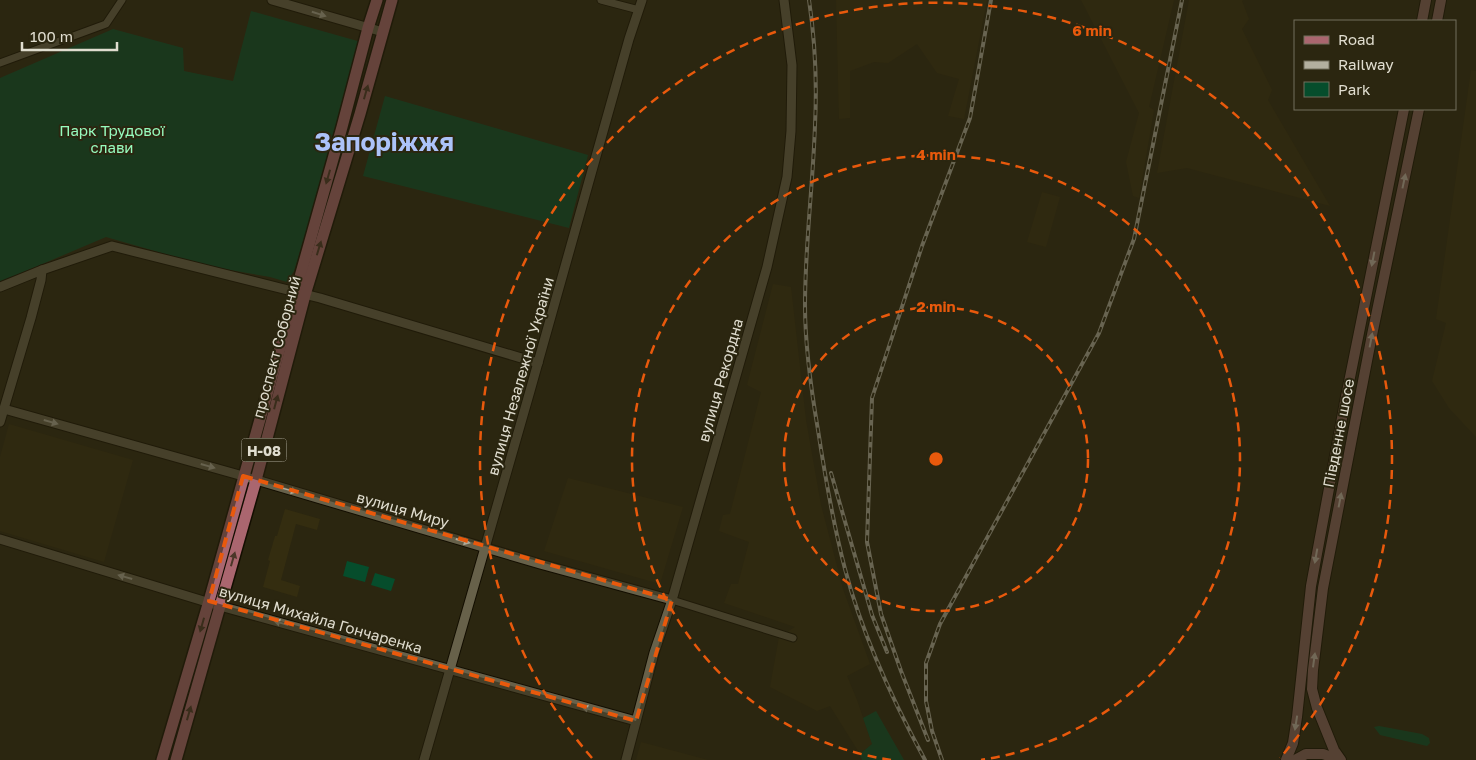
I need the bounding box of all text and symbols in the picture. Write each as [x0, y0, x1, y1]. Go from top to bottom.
one-way arrow [312, 10, 327, 18]
scale bar [22, 20, 118, 52]
legend [1294, 20, 1456, 110]
text: 6 min [1072, 21, 1112, 39]
text: 100 m [30, 27, 73, 45]
text: Road [1338, 30, 1375, 48]
text: Railway [1338, 55, 1394, 73]
text: Park [1338, 80, 1371, 98]
one-way arrow [362, 85, 370, 100]
park label: Парк Трудової слави [59, 121, 166, 156]
district label: Запоріжжя [314, 126, 454, 157]
text: 4 min [916, 145, 956, 163]
one-way arrow [323, 169, 331, 184]
one-way arrow [1400, 174, 1408, 189]
one-way arrow [316, 240, 324, 255]
one-way arrow [1369, 252, 1377, 268]
street label: проспект Соборний [248, 274, 304, 420]
street label: вулиця Незалежної України [483, 275, 557, 477]
text: 2 min [916, 297, 956, 315]
street label: вулиця Рекордна [694, 316, 746, 444]
one-way arrow [1367, 333, 1375, 348]
street label: Південне шосе [1319, 377, 1357, 489]
one-way arrow [273, 395, 281, 410]
one-way arrow [44, 419, 59, 427]
road number: Н-08 [242, 438, 286, 462]
centre of rings [927, 450, 945, 468]
one-way arrow [200, 463, 215, 471]
one-way arrow [282, 487, 297, 495]
street label: вулиця Миру [355, 487, 452, 531]
one-way arrow [1336, 492, 1344, 507]
one-way arrow [455, 537, 470, 545]
one-way arrow [1312, 549, 1320, 564]
one-way arrow [230, 551, 238, 566]
one-way arrow [117, 572, 132, 580]
street label: вулиця Михайла Гончаренка [217, 581, 425, 657]
one-way arrow [197, 617, 205, 632]
one-way arrow [273, 618, 288, 626]
one-way arrow [1310, 652, 1318, 668]
one-way arrow [581, 704, 596, 712]
one-way arrow [186, 706, 194, 721]
one-way arrow [1292, 715, 1300, 731]

